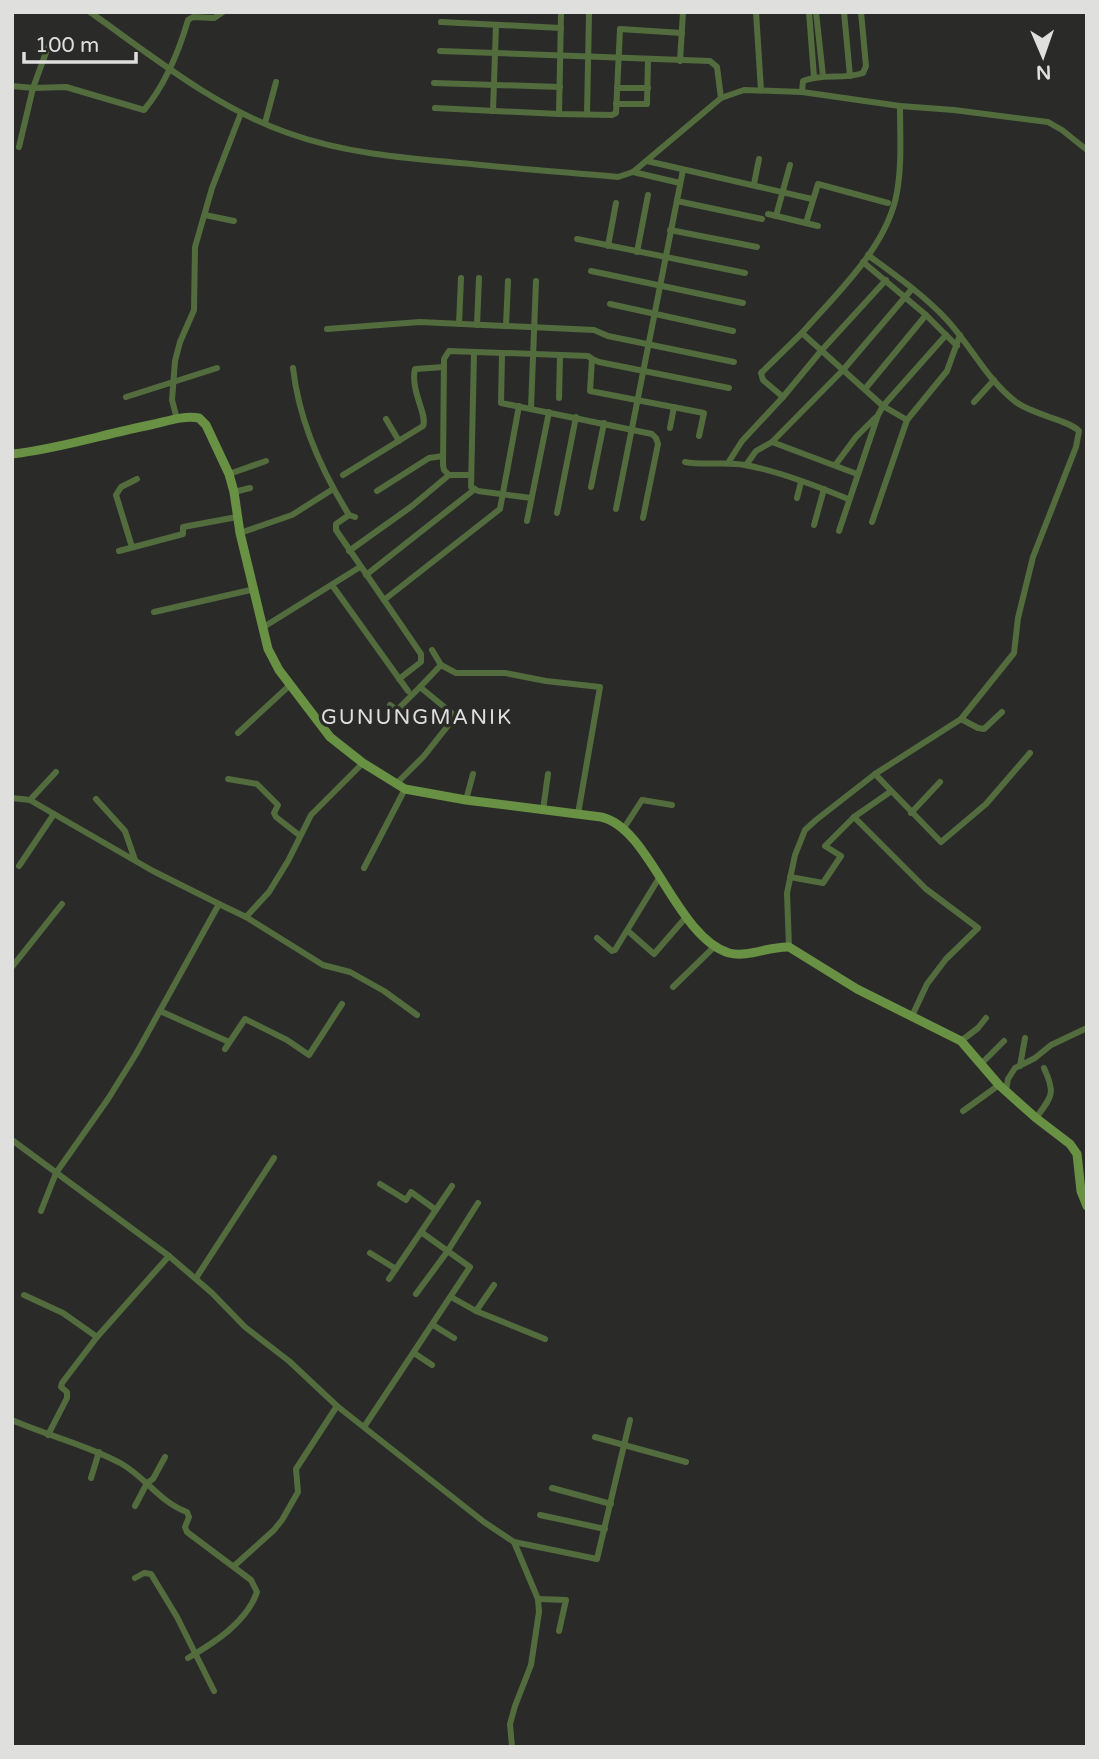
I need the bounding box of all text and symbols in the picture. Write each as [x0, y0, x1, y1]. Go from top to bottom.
scale bar [24, 21, 136, 65]
north arrow [1008, 21, 1078, 91]
text: 100 m [35, 33, 99, 58]
text: N [1036, 61, 1052, 83]
district label: GUNUNGMANIK [321, 705, 513, 730]

